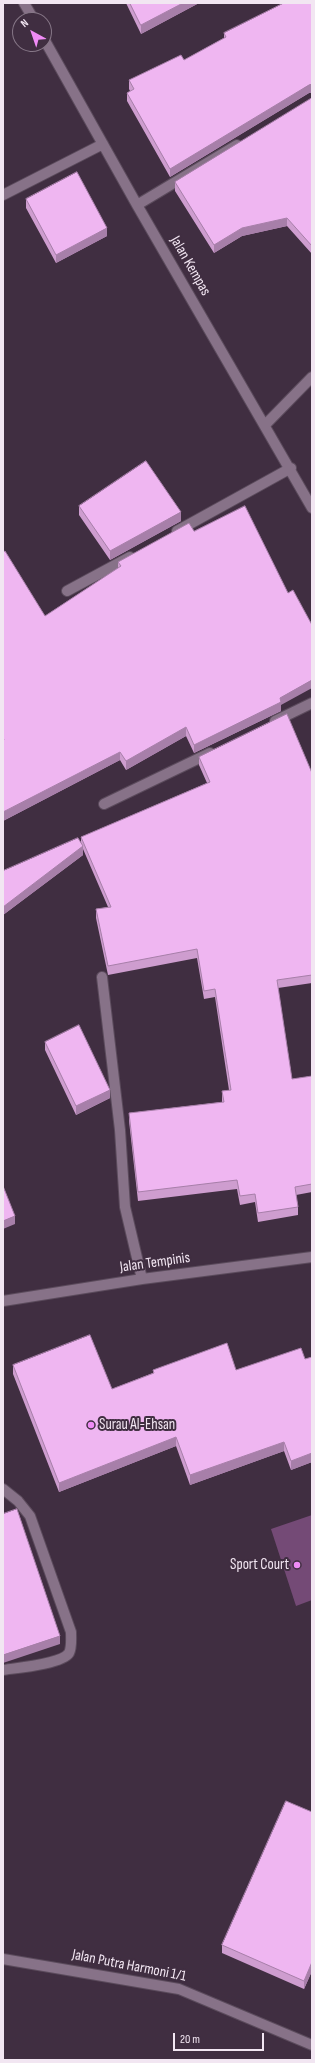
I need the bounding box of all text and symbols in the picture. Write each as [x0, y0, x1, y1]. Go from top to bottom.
north arrow [12, 12, 52, 52]
text: N [18, 16, 31, 30]
street label: Jalan Kempas [166, 233, 214, 299]
street label: Jalan Tempinis [119, 1249, 191, 1277]
place label: Surau Al-Ehsan [99, 1416, 175, 1434]
marker: Surau Al-Ehsan [86, 1420, 96, 1430]
place label: Sport Court [230, 1556, 289, 1574]
marker: Sport Court [292, 1560, 302, 1570]
street label: Jalan Putra Harmoni 1/1 [70, 1946, 188, 1986]
scale bar [175, 2025, 266, 2051]
text: 20 m [180, 2032, 200, 2047]

